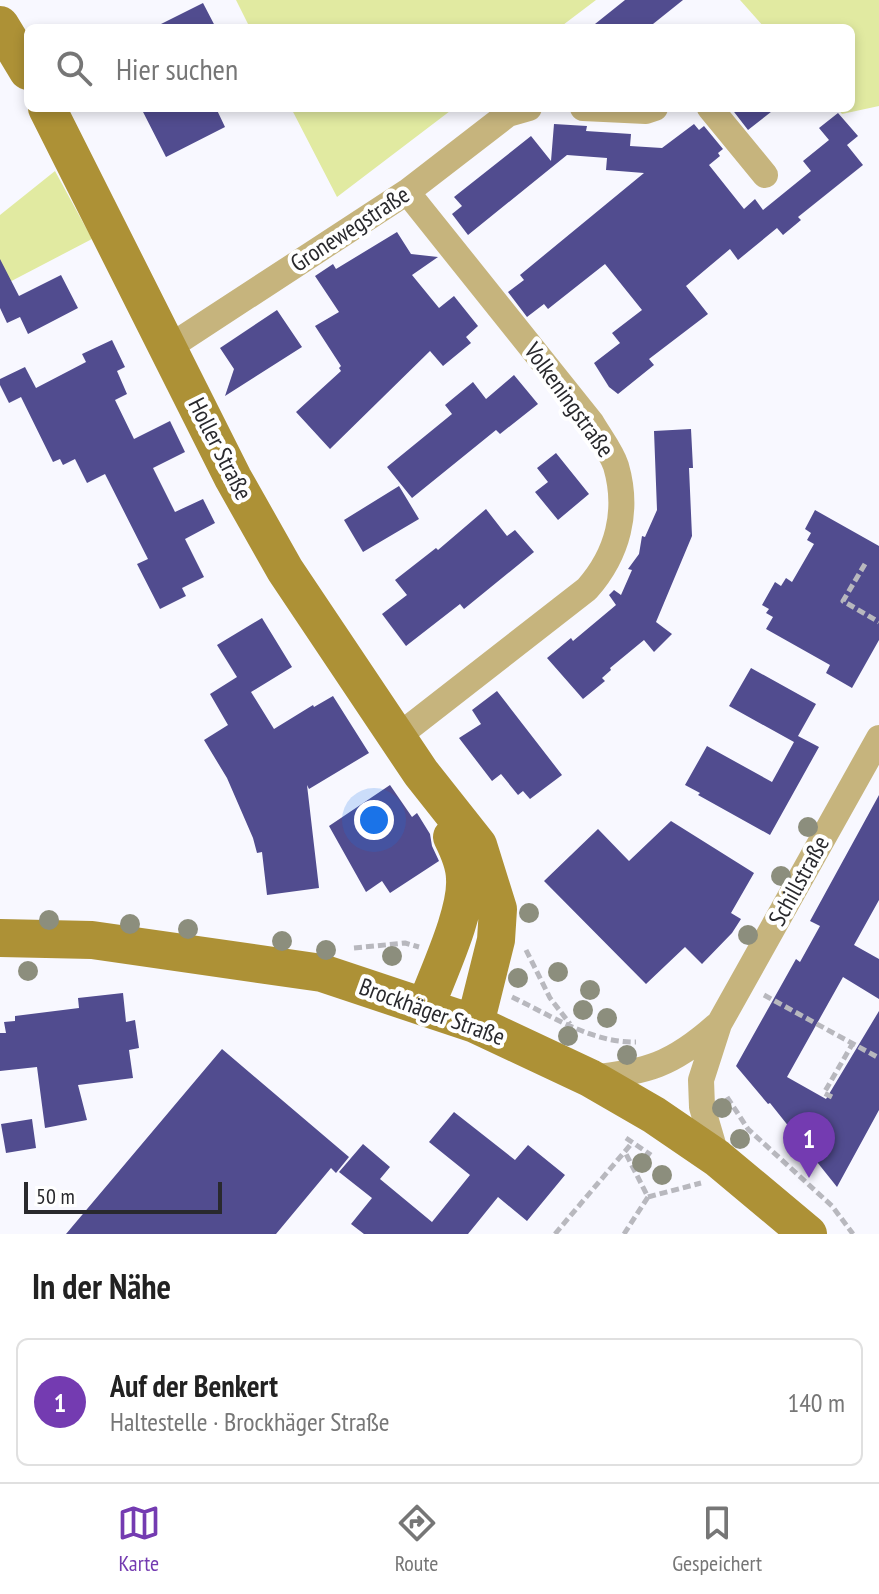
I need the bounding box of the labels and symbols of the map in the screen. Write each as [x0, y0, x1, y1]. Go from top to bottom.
street label: Gronewegstraße [284, 179, 415, 278]
street label: Volkeningstraße [517, 336, 621, 463]
street label: Holler Straße [182, 392, 259, 505]
your location [354, 800, 394, 840]
street label: Schillstraße [761, 830, 836, 931]
street label: Brockhäger Straße [355, 971, 509, 1052]
pin: 1 [783, 1112, 835, 1178]
scale bar [24, 1178, 222, 1214]

